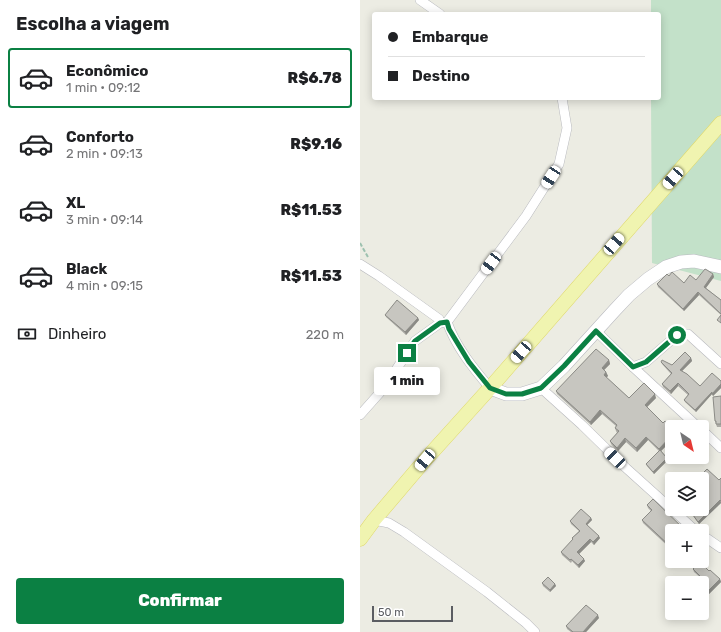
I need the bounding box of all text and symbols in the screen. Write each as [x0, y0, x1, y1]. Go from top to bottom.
text: Escolha a viagem [16, 13, 169, 35]
text: Embarque [412, 28, 488, 46]
icon: car [18, 60, 54, 96]
text: Econômico [66, 62, 148, 80]
text: Destino [412, 67, 470, 85]
text: R$6.78 [288, 69, 342, 87]
text: 1 min · 09:12 [66, 80, 140, 95]
icon: car [18, 126, 54, 162]
text: Conforto [66, 128, 134, 146]
text: R$9.16 [290, 135, 342, 153]
text: 2 min · 09:13 [66, 146, 143, 161]
car [539, 164, 563, 190]
car [661, 165, 685, 191]
icon: car [18, 192, 54, 228]
text: XL [66, 194, 85, 212]
text: R$11.53 [280, 201, 342, 219]
text: 3 min · 09:14 [66, 212, 143, 227]
car [602, 231, 626, 257]
car [479, 250, 503, 276]
icon: car [18, 258, 54, 294]
text: Black [66, 260, 107, 278]
text: R$11.53 [280, 267, 342, 285]
text: 4 min · 09:15 [66, 278, 143, 293]
icon: cash [16, 323, 38, 345]
text: Dinheiro [48, 325, 106, 343]
route start [668, 326, 686, 344]
text: 220 m [306, 327, 344, 342]
car [509, 339, 533, 365]
route end [398, 344, 416, 362]
callout: 1 min [374, 367, 440, 395]
text: 1 min [390, 373, 424, 388]
north arrow [665, 420, 709, 464]
map controls [665, 420, 709, 620]
car [602, 445, 628, 471]
car [413, 447, 437, 473]
button: layers [665, 472, 709, 516]
button: + [665, 524, 709, 568]
button: − [665, 576, 709, 620]
button: Confirmar [16, 578, 344, 624]
scale bar [372, 604, 453, 623]
text: 50 m [378, 606, 404, 619]

